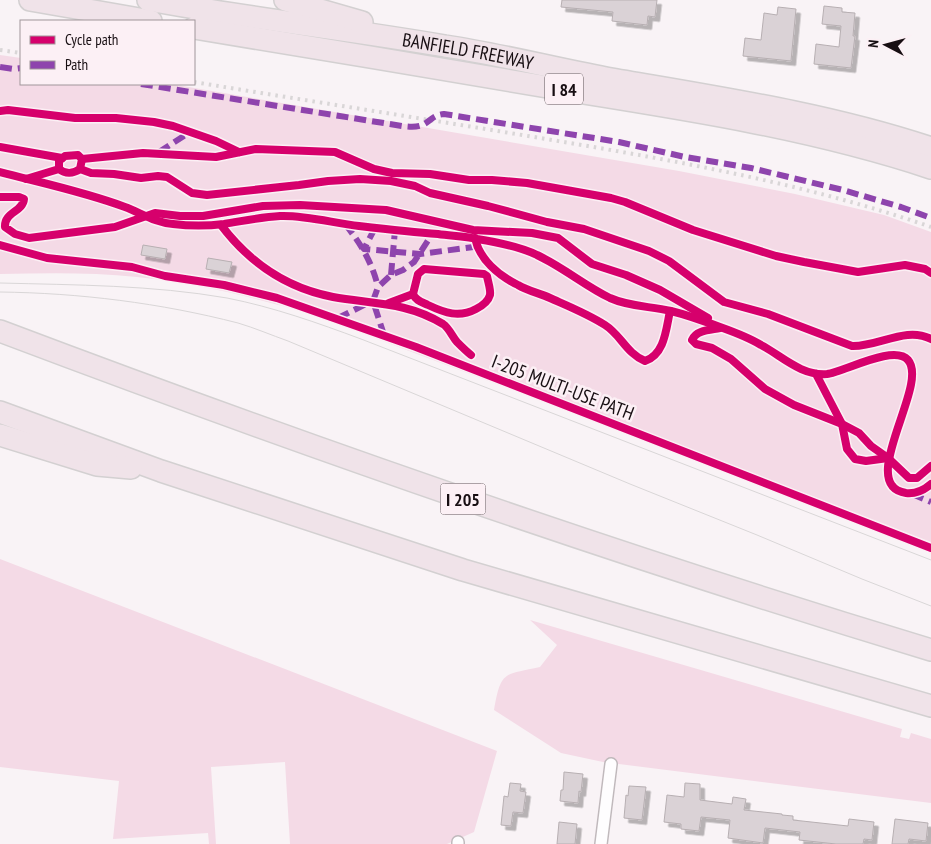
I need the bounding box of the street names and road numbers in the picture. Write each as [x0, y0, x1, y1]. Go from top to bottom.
street label: BANFIELD FREEWAY [401, 27, 536, 75]
road number: I 84 [545, 74, 583, 105]
street label: I-205 MULTI-USE PATH [488, 349, 638, 425]
road number: I 205 [440, 484, 486, 514]

